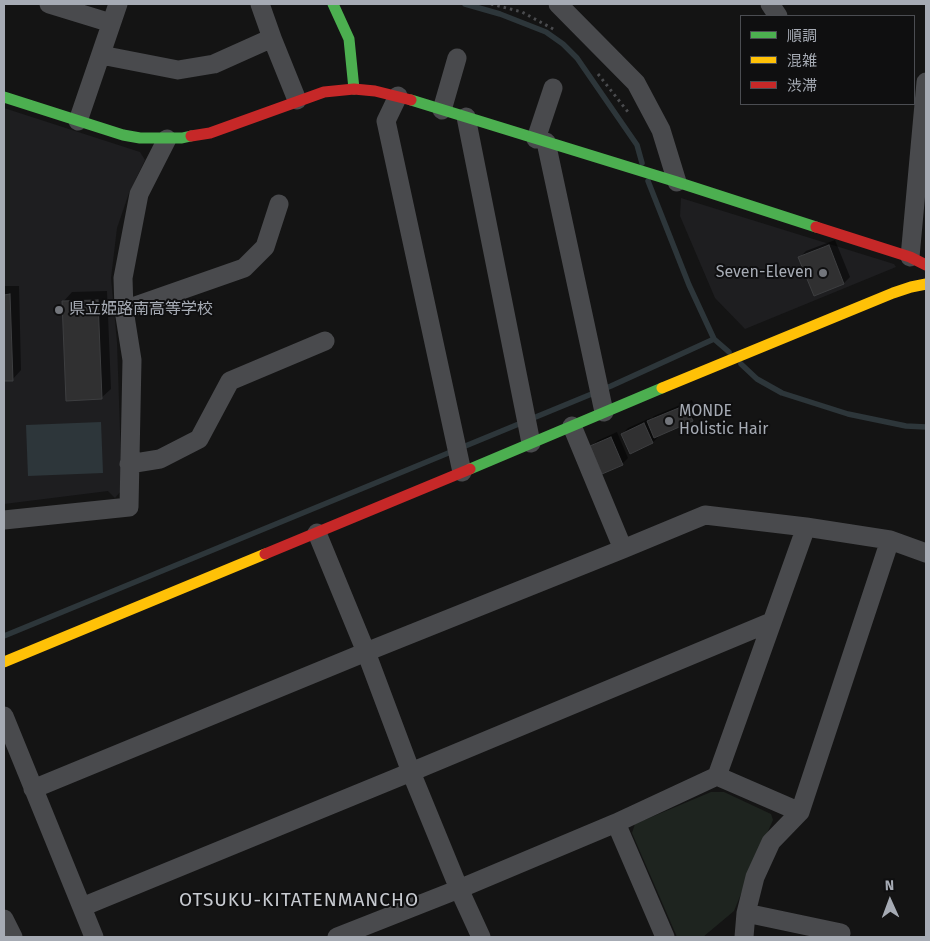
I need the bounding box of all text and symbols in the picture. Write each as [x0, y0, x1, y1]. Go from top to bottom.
legend [740, 15, 915, 105]
text: 順調 [787, 27, 817, 45]
text: 混雑 [787, 52, 817, 70]
text: 渋滞 [787, 77, 817, 95]
place label: Seven-Eleven [716, 263, 813, 283]
marker: Seven-Eleven [817, 267, 829, 279]
place label: 県立姫路南高等学校 [69, 300, 213, 320]
marker: 県立姫路南高等学校 [53, 304, 65, 316]
place label: MONDE Holistic Hair [679, 402, 768, 440]
marker: MONDE Holistic Hair [663, 415, 675, 427]
north arrow [865, 876, 915, 926]
text: N [885, 877, 894, 894]
district label: OTSUKU-KITATENMANCHO [176, 890, 422, 912]

